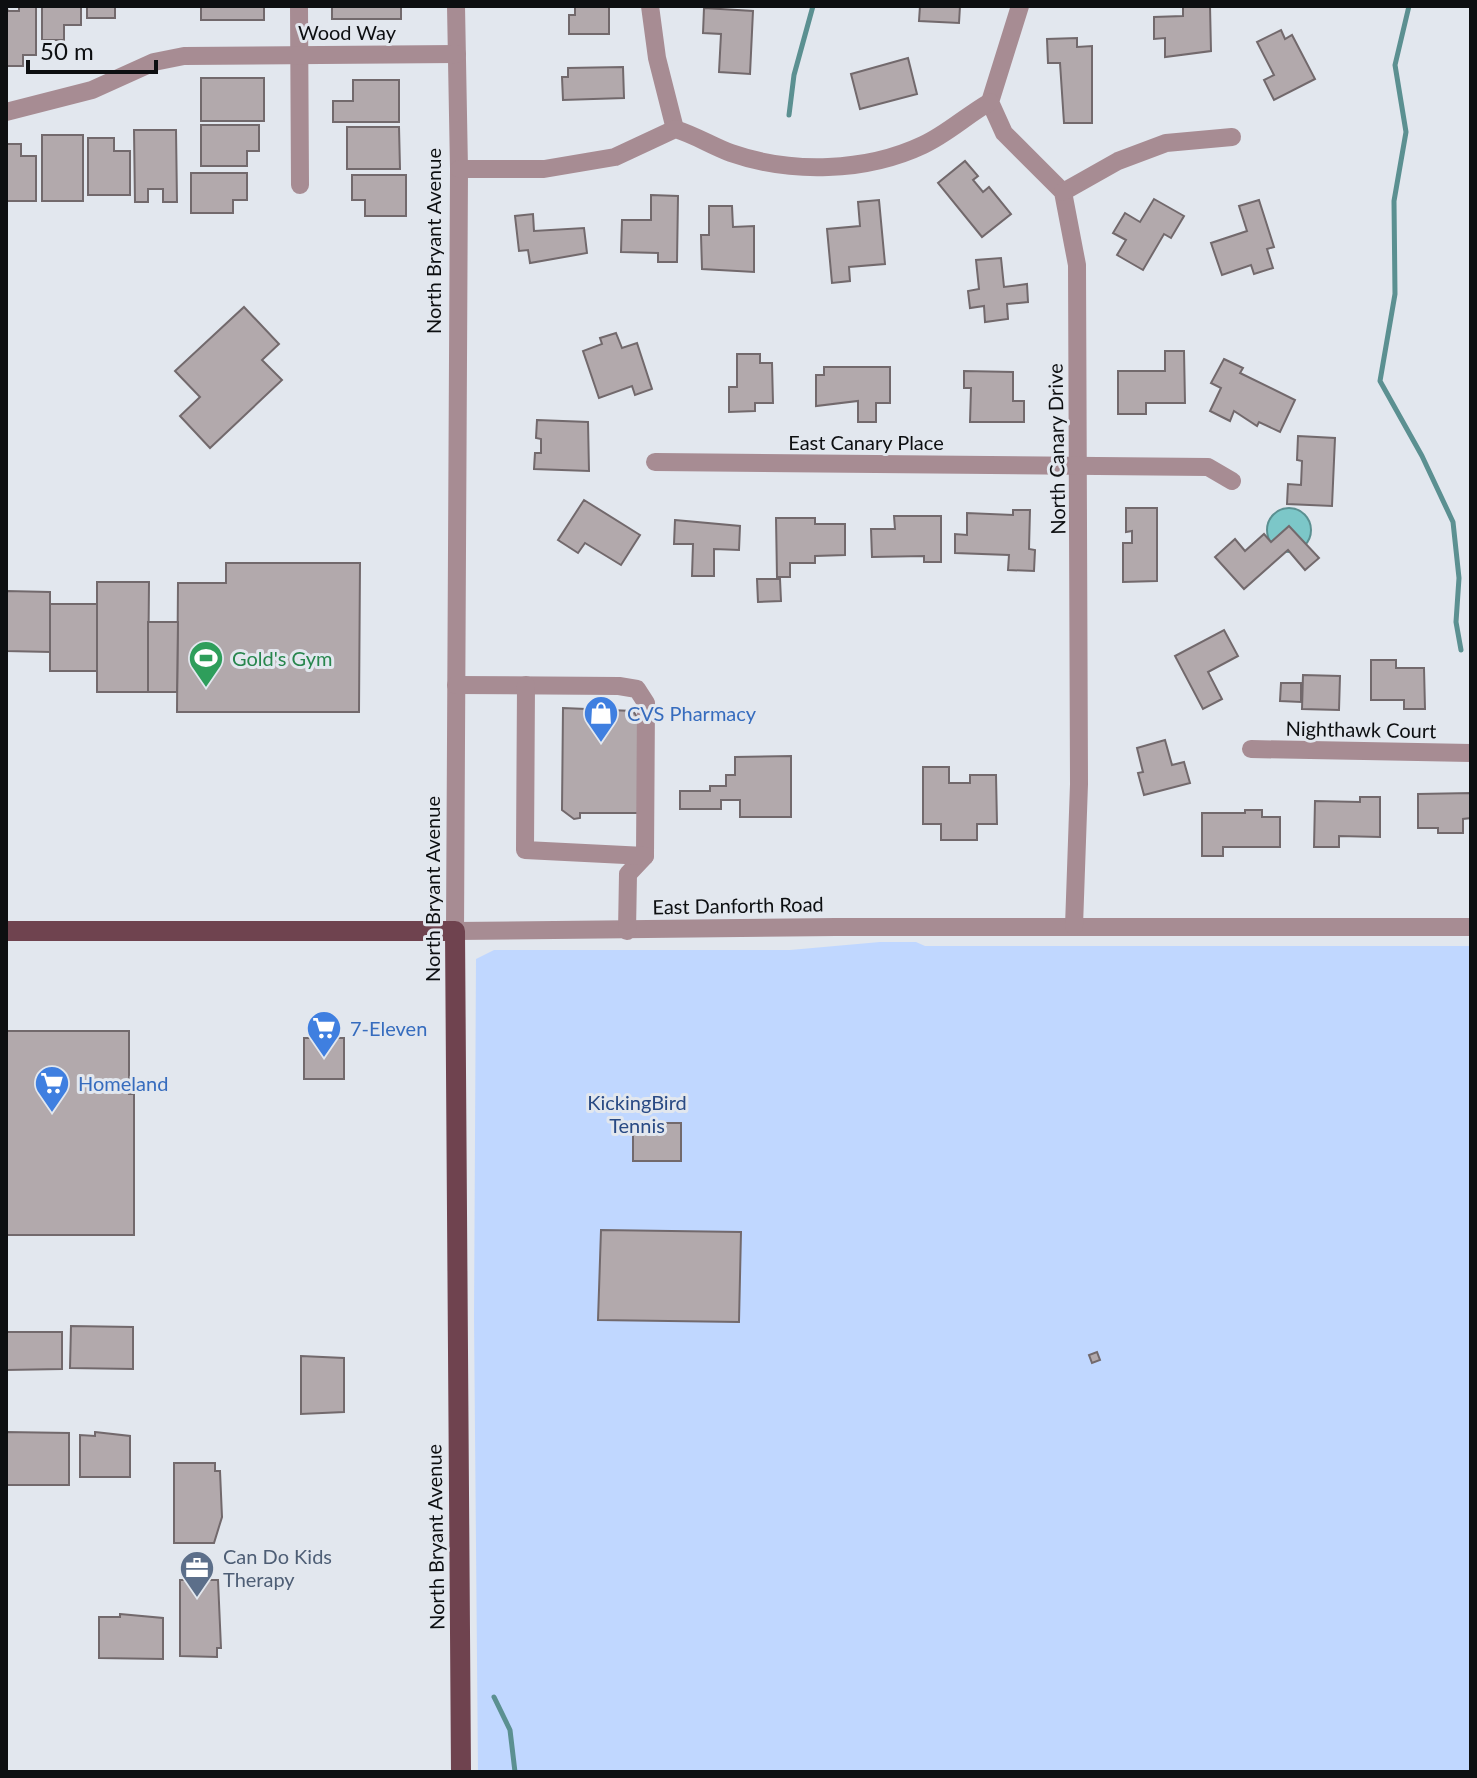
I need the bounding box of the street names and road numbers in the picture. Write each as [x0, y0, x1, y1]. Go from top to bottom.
street label: Wood Way [298, 20, 397, 44]
street label: North Bryant Avenue [421, 148, 445, 334]
street label: North Canary Drive [1043, 363, 1069, 535]
street label: East Canary Place [788, 430, 944, 454]
street label: Nighthawk Court [1285, 716, 1437, 742]
street label: North Bryant Avenue [420, 796, 444, 982]
street label: East Danforth Road [652, 892, 824, 918]
street label: North Bryant Avenue [421, 1444, 449, 1630]

